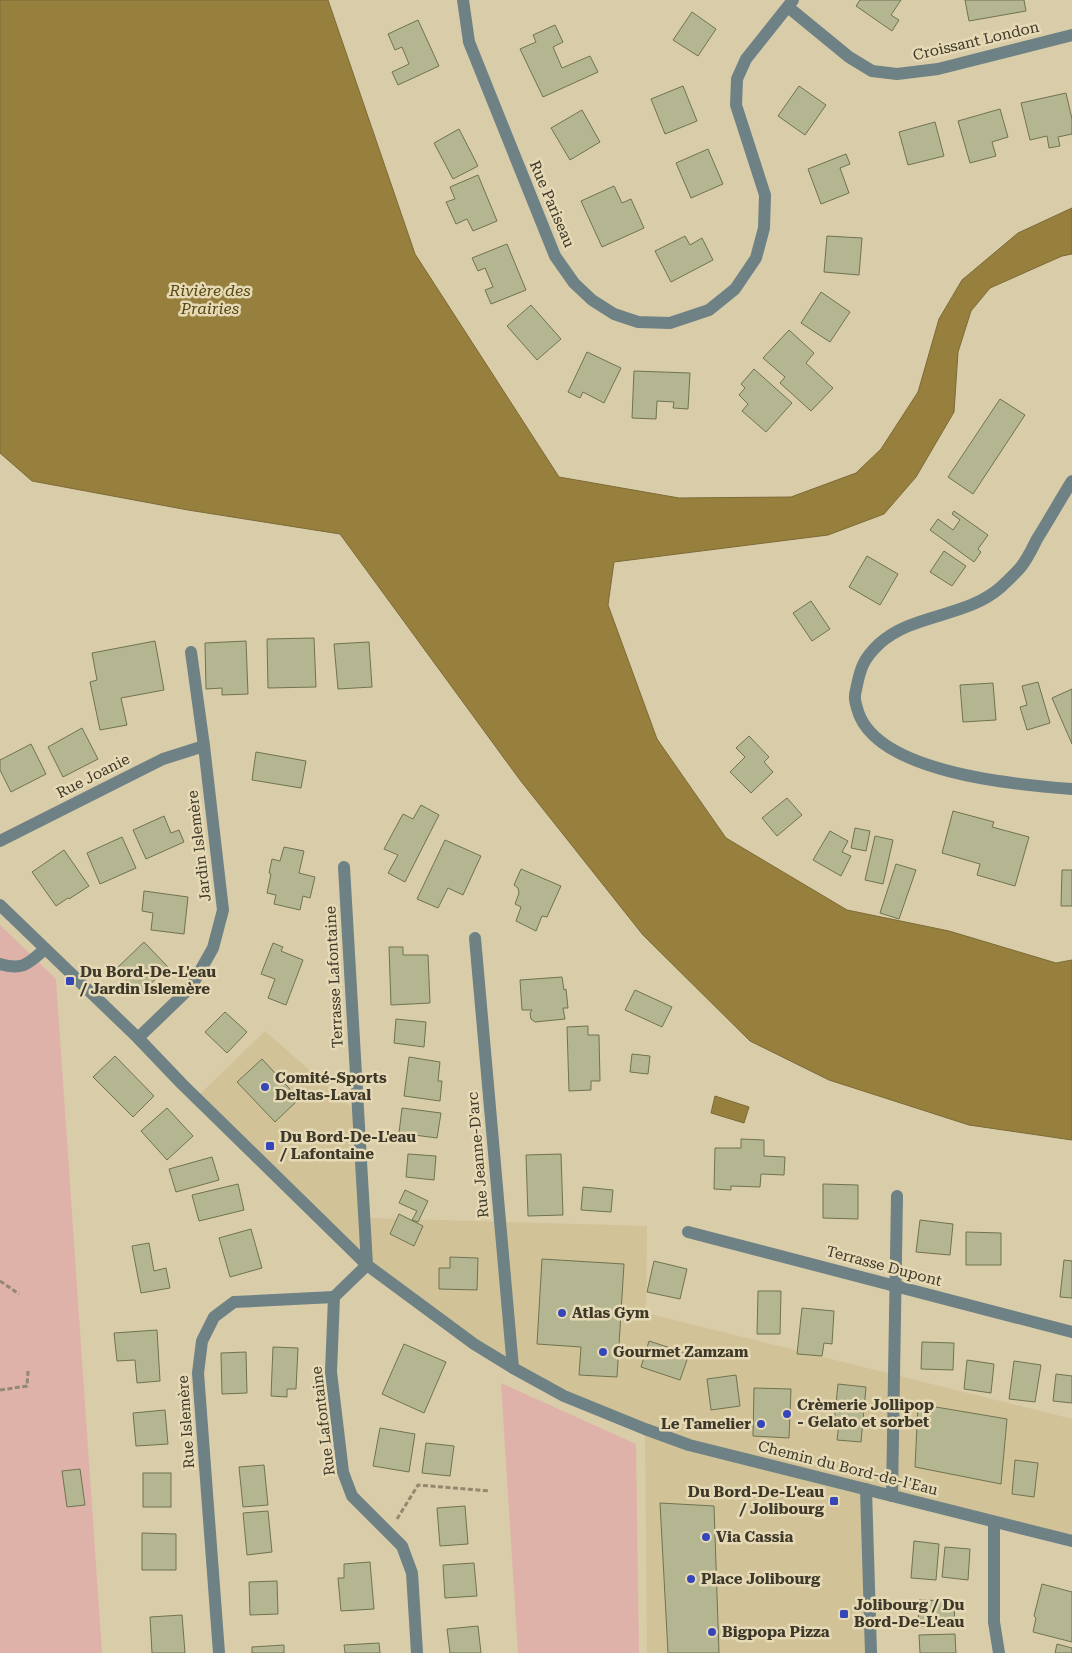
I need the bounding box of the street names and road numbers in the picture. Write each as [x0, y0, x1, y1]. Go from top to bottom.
street label: Croissant London [911, 18, 1041, 64]
street label: Rue Pariseau [526, 158, 579, 251]
street label: Rue Joanie [53, 750, 133, 802]
street label: Jardin Islemère [183, 789, 215, 903]
street label: Terrasse Lafontaine [321, 905, 347, 1049]
street label: Rue Jeanne-D'arc [464, 1091, 492, 1219]
street label: Terrasse Dupont [824, 1242, 944, 1290]
street label: Rue Lafontaine [307, 1365, 339, 1477]
street label: Rue Islemère [174, 1375, 198, 1469]
street label: Chemin du Bord-de-l'Eau [756, 1437, 940, 1499]

